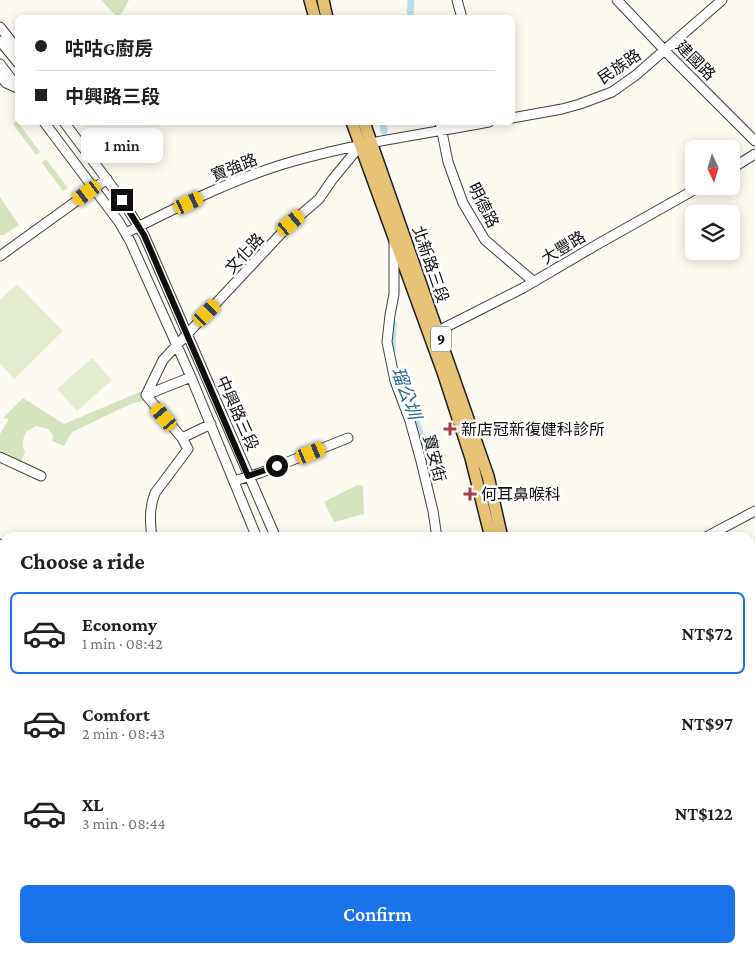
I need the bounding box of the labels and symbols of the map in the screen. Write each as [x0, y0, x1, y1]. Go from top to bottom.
street label: 建國路 [673, 37, 719, 83]
street label: 民族路 [595, 46, 644, 87]
callout: 1 min [81, 128, 163, 162]
north arrow [685, 140, 740, 195]
street label: 寶強路 [208, 150, 260, 184]
car [70, 178, 103, 208]
street label: 明德路 [465, 180, 502, 230]
route end [111, 189, 133, 211]
car [172, 190, 205, 216]
car [274, 208, 307, 238]
street label: 北新路三段 [409, 224, 452, 305]
street label: 大豐路 [538, 228, 588, 267]
street label: 文化路 [222, 230, 267, 277]
car [191, 297, 222, 329]
road number: 9 [431, 326, 451, 352]
water label: 瑠公圳 [387, 364, 426, 425]
street label: 中興路三段 [214, 373, 262, 453]
car [148, 401, 179, 433]
place label: 新店冠新復健科診所 [461, 421, 605, 438]
marker: 新店冠新復健科診所 [443, 422, 457, 436]
street label: 寶安街 [420, 433, 450, 483]
car [294, 440, 327, 466]
route start [266, 455, 288, 477]
place label: 何耳鼻喉科 [481, 486, 561, 503]
marker: 何耳鼻喉科 [463, 487, 477, 501]

